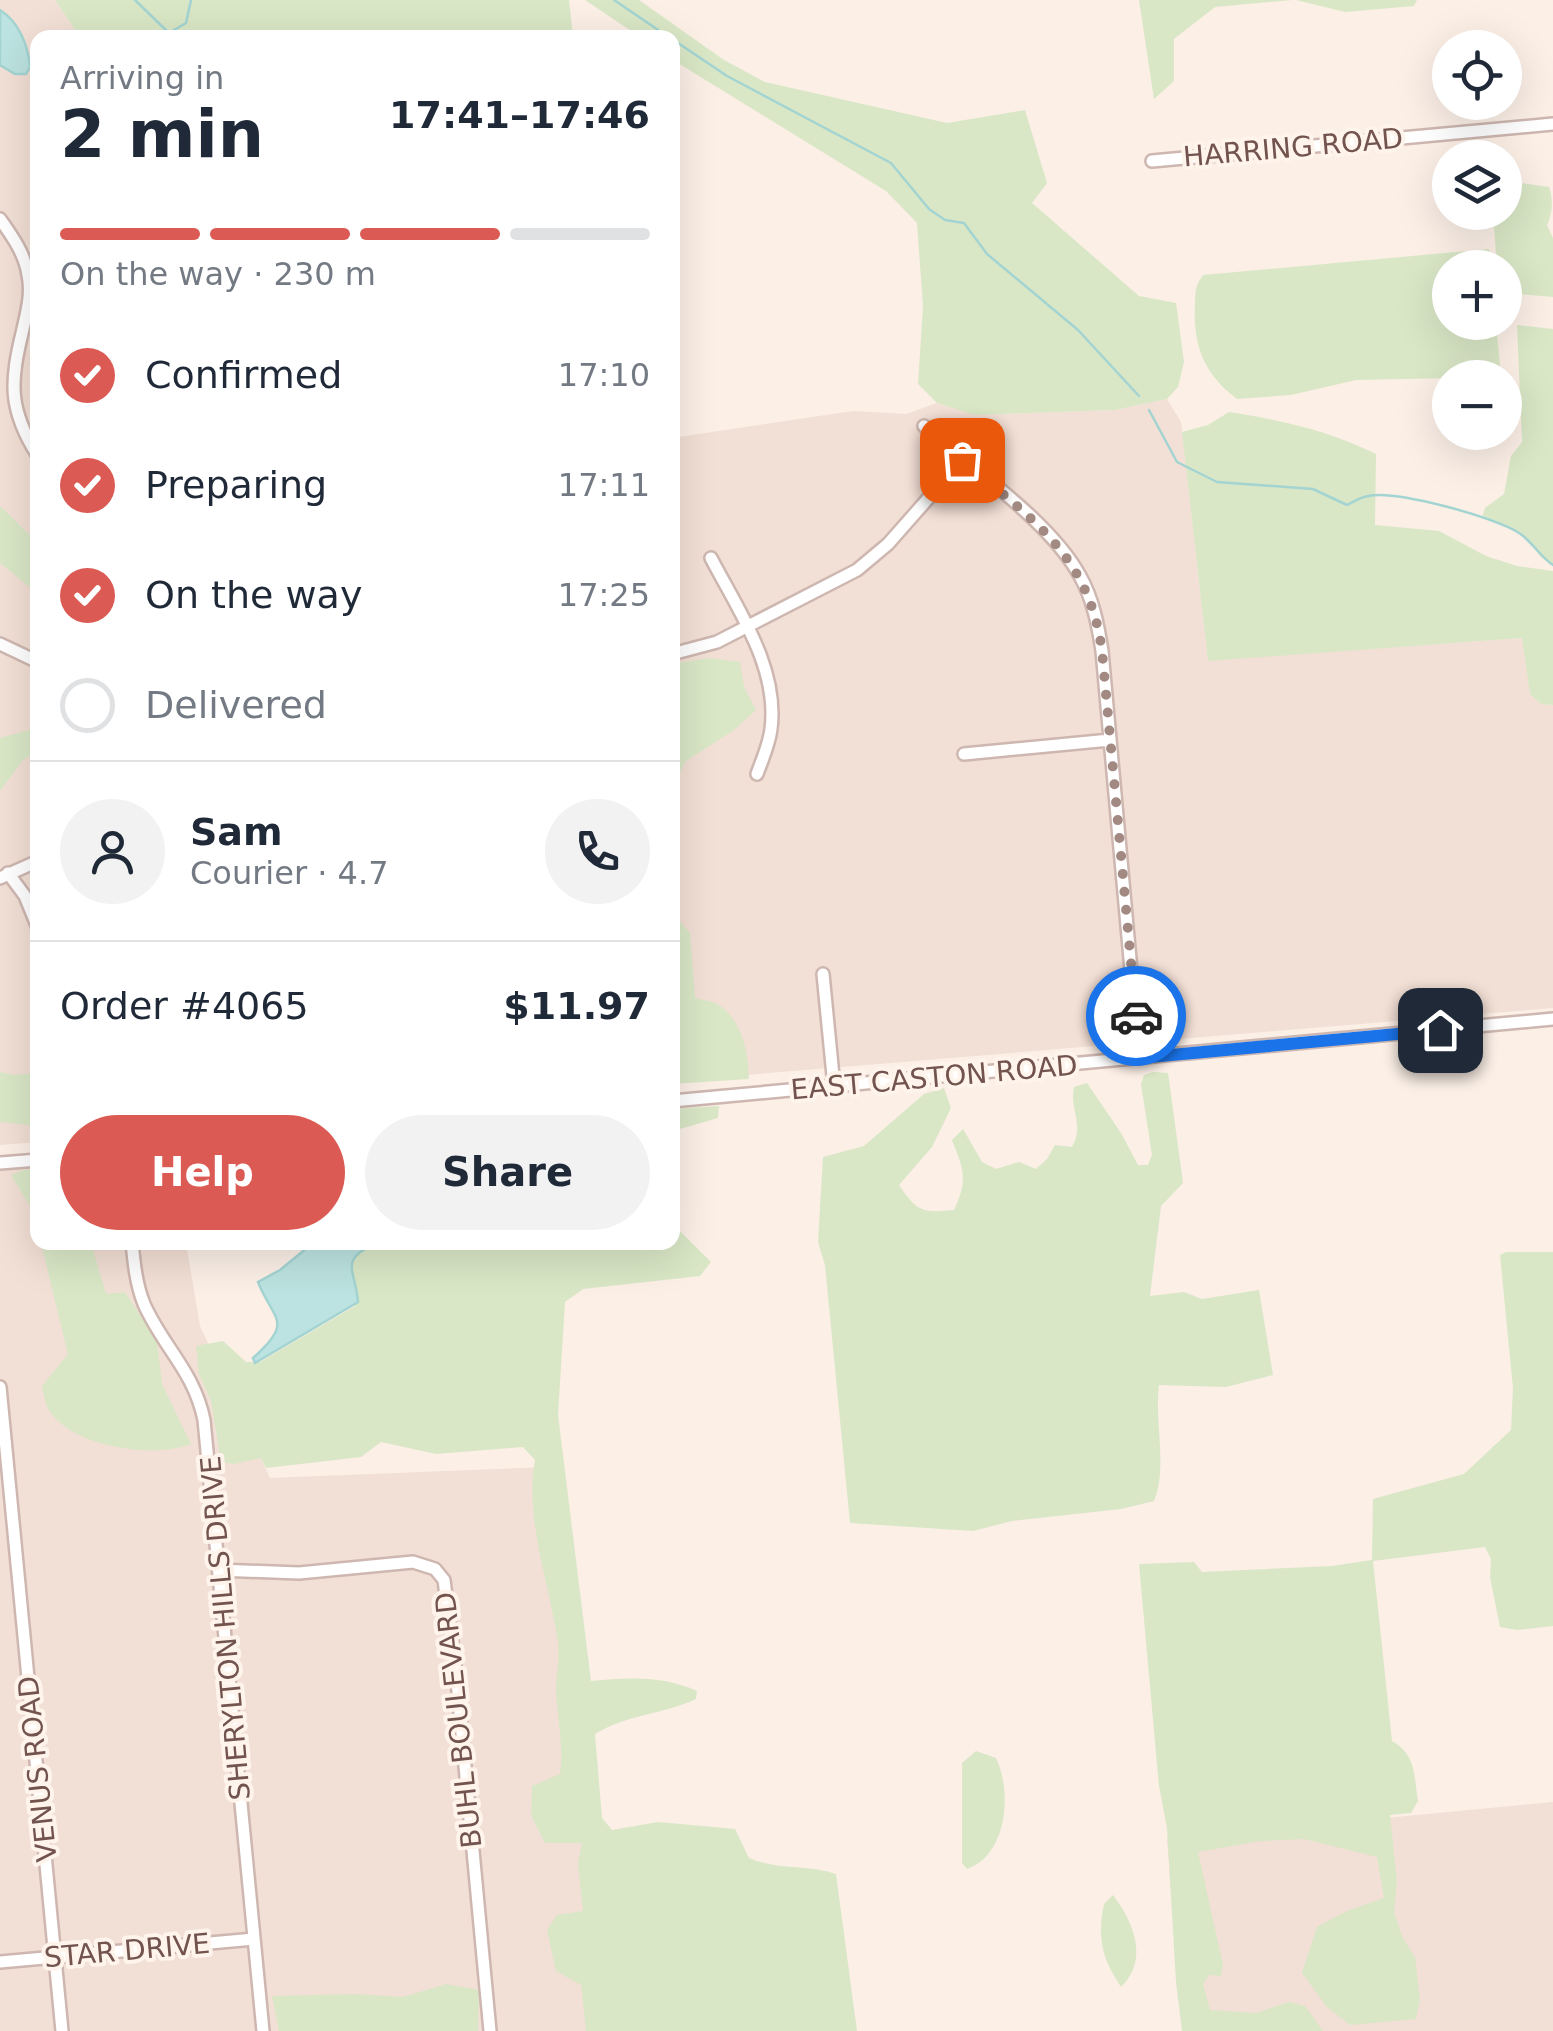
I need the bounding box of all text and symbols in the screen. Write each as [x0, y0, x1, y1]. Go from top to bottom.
map controls [1432, 30, 1522, 450]
button: locate [1432, 30, 1522, 120]
text: Arriving in [60, 59, 224, 97]
text: 17:41–17:46 [389, 93, 650, 137]
text: 2 min [60, 97, 264, 172]
street label: HARRING ROAD [1182, 121, 1404, 174]
button: layers [1432, 140, 1522, 230]
button: + [1432, 250, 1522, 340]
text: On the way · 230 m [60, 255, 376, 293]
icon: check [60, 348, 115, 403]
text: Confirmed [145, 353, 342, 397]
text: 17:10 [558, 356, 650, 394]
button: − [1432, 360, 1522, 450]
pin [920, 418, 1005, 503]
icon: bag [935, 433, 990, 488]
icon: check [60, 458, 115, 513]
text: Preparing [145, 463, 327, 507]
text: 17:11 [558, 466, 650, 504]
icon: check [60, 568, 115, 623]
text: On the way [145, 573, 362, 617]
text: 17:25 [558, 576, 650, 614]
text: Delivered [145, 683, 327, 727]
button: person [60, 799, 165, 904]
button: phone [545, 799, 650, 904]
text: Sam [190, 810, 283, 854]
text: Courier · 4.7 [190, 854, 389, 892]
courier [1086, 966, 1186, 1066]
text: Order #4065 [60, 984, 309, 1028]
text: $11.97 [503, 984, 650, 1028]
pin [1398, 988, 1483, 1073]
icon: car [1109, 989, 1164, 1044]
icon: home [1413, 1003, 1468, 1058]
street label: EAST CASTON ROAD [789, 1049, 1079, 1106]
button: Help [60, 1115, 345, 1230]
button: Share [365, 1115, 650, 1230]
street label: SHERYLTON HILLS DRIVE [194, 1455, 257, 1801]
street label: BUHL BOULEVARD [429, 1590, 488, 1850]
street label: VENUS ROAD [11, 1674, 64, 1864]
street label: STAR DRIVE [43, 1927, 211, 1974]

